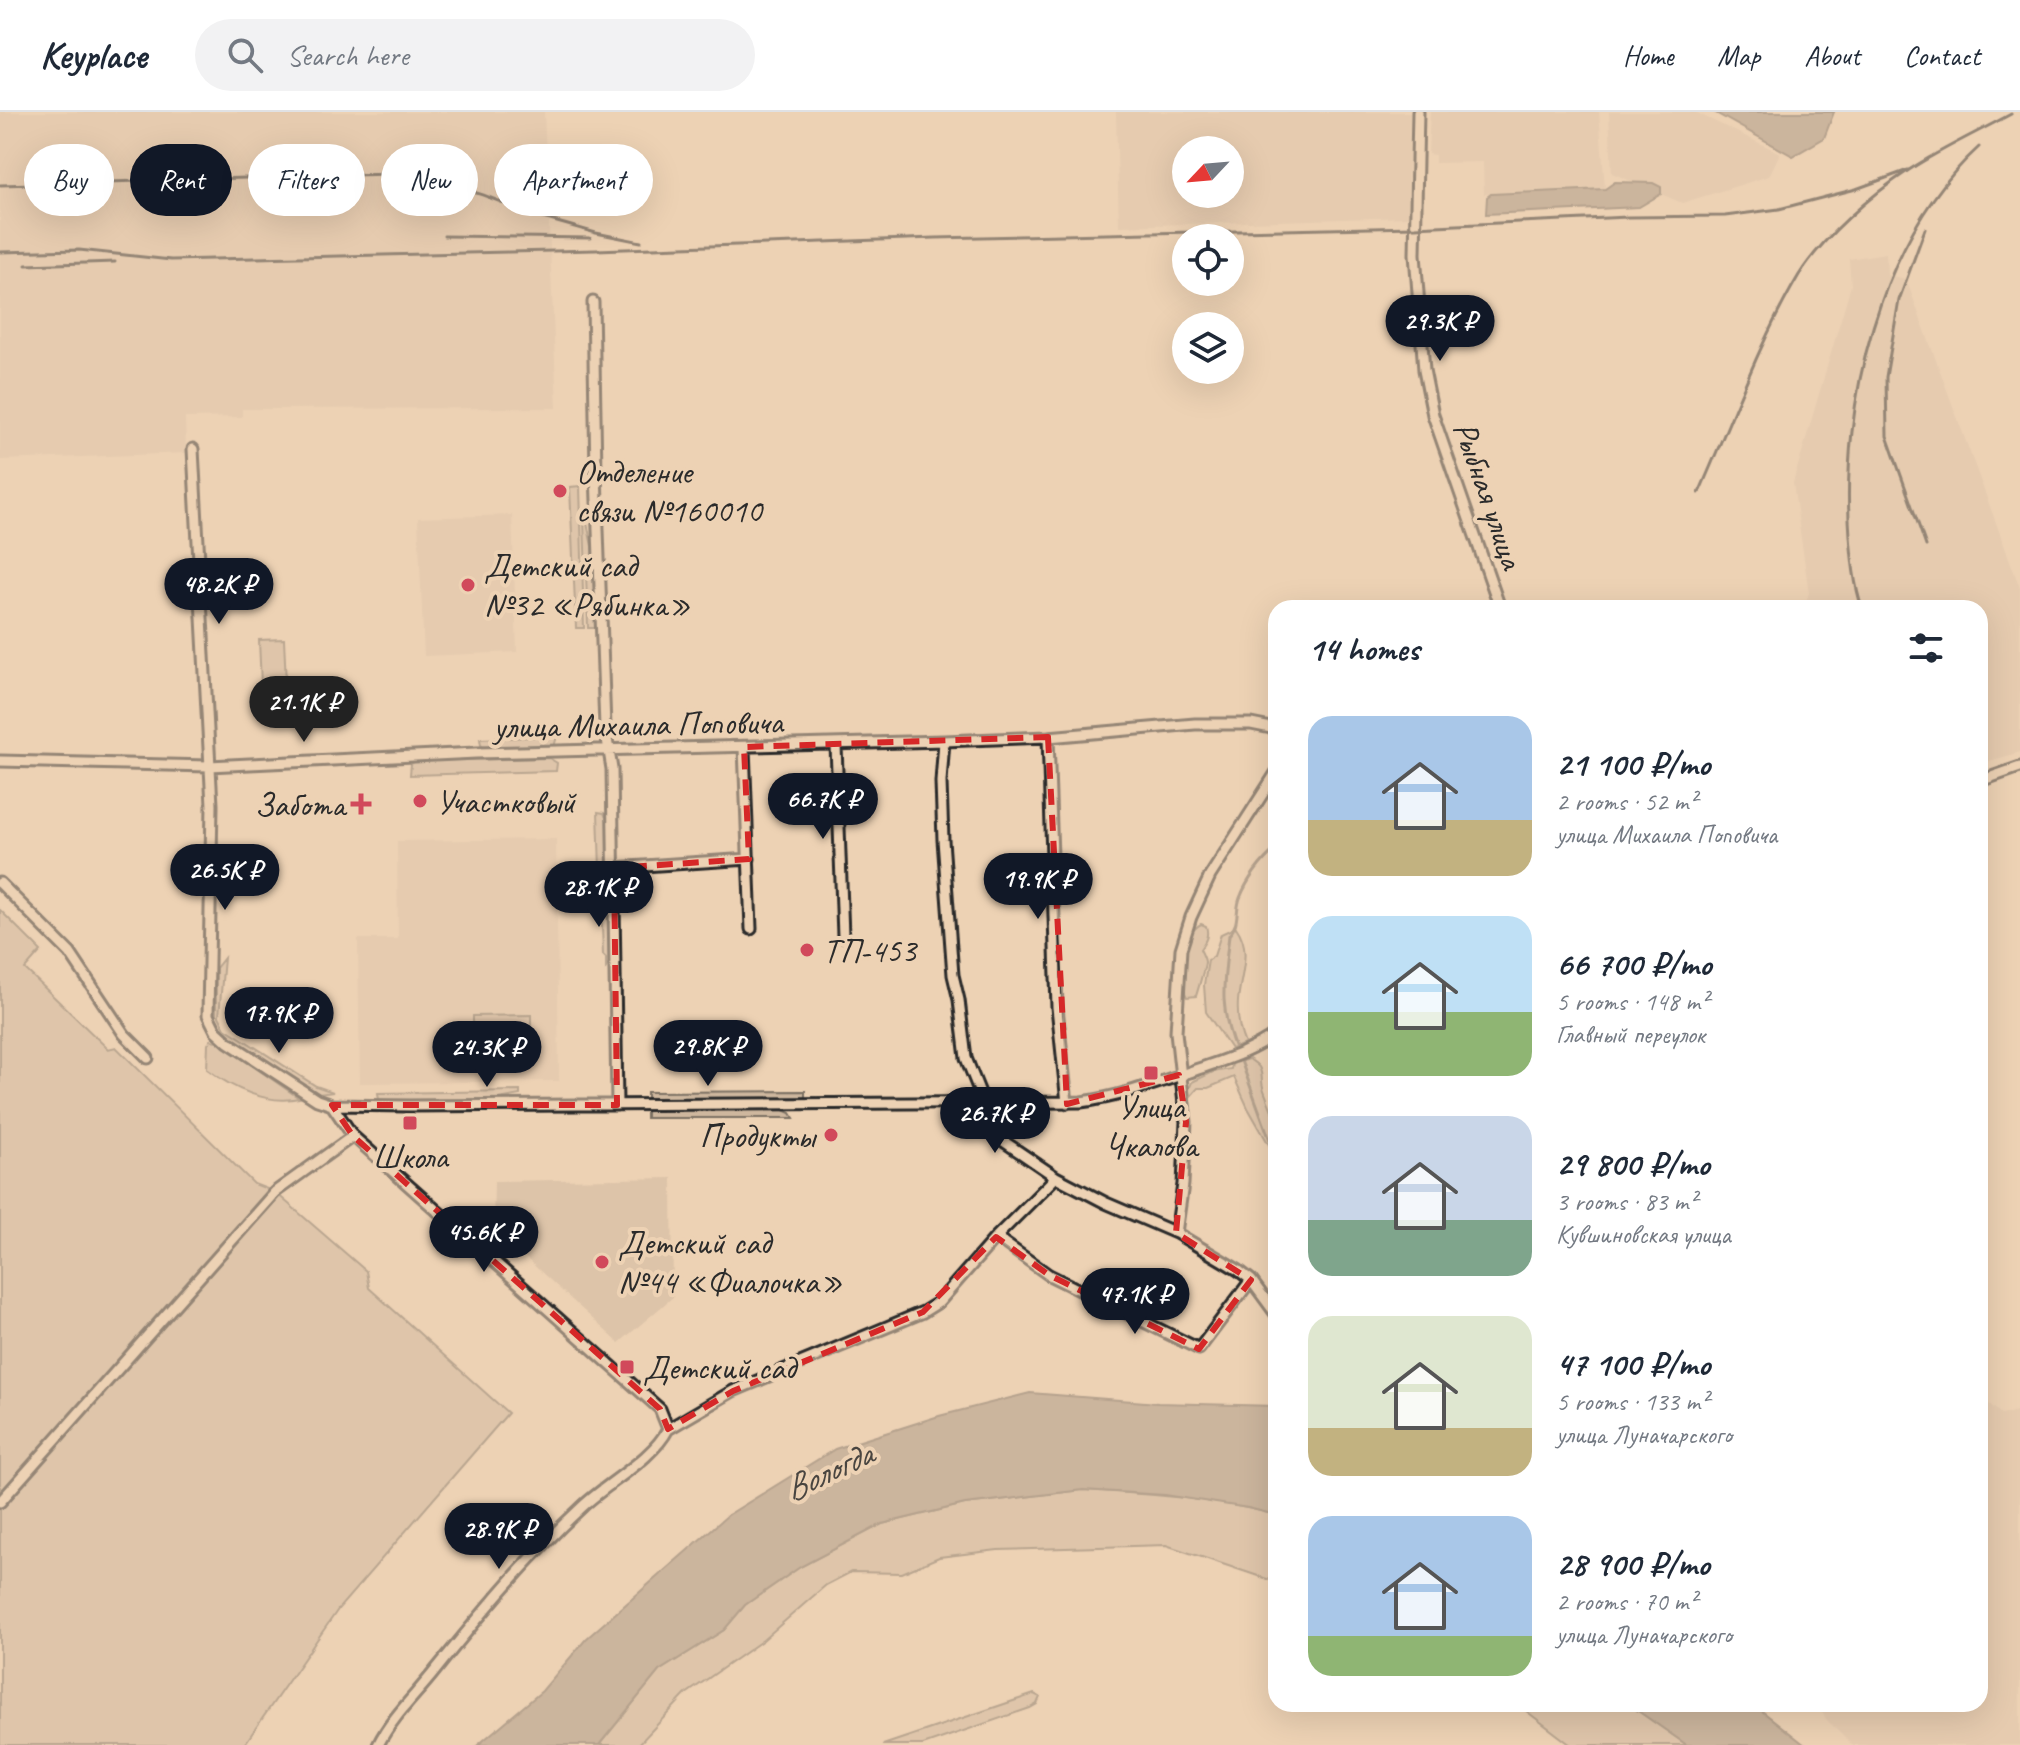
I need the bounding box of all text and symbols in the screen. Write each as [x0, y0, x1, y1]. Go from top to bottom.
search box [195, 19, 755, 91]
text: Keyplace [40, 32, 147, 79]
icon: search [223, 33, 267, 77]
text: Search here [287, 36, 409, 74]
text: Home [1623, 38, 1673, 73]
text: Map [1717, 38, 1760, 73]
text: About [1804, 38, 1860, 73]
text: Contact [1904, 38, 1980, 73]
north arrow [1172, 136, 1244, 208]
map controls [1172, 136, 1244, 384]
chip: Buy [24, 144, 114, 216]
chip: Rent [130, 144, 232, 216]
chip: Filters [248, 144, 365, 216]
chip: New [381, 144, 478, 216]
chip: Apartment [494, 144, 653, 216]
button: locate [1172, 224, 1244, 296]
pin: 29.3K ₽ [1366, 295, 1514, 363]
text: 29.3K ₽ [1404, 304, 1476, 337]
button: layers [1172, 312, 1244, 384]
street label: Рыбная улица [1444, 416, 1535, 576]
place label: Отделение связи №160010 [576, 450, 765, 532]
marker: Отделение связи №160010 [551, 482, 569, 500]
place label: Детский сад №32 «Рябинка» [484, 544, 691, 626]
pin: 48.2K ₽ [145, 558, 293, 626]
text: 48.2K ₽ [182, 567, 256, 600]
marker: Детский сад №32 «Рябинка» [459, 576, 477, 594]
icon: filters [1904, 626, 1948, 670]
text: 14 homes [1308, 627, 1419, 670]
pin: 21.1K ₽ [230, 676, 378, 744]
text: 21.1K ₽ [267, 685, 341, 718]
street label: улица Михаила Поповича [491, 700, 785, 748]
text: 21 100 ₽/mo [1556, 742, 1710, 785]
icon: home [1372, 748, 1468, 844]
pin: 66.7K ₽ [749, 773, 897, 841]
place label: Участковый [436, 780, 577, 823]
text: 66.7K ₽ [786, 782, 860, 815]
place label: Забота [254, 783, 348, 826]
text: 2 rooms · 52 m² [1556, 785, 1697, 818]
marker: Участковый [411, 792, 429, 810]
marker: Забота [352, 795, 370, 813]
text: улица Михаила Поповича [1556, 818, 1777, 851]
pin: 26.5K ₽ [151, 844, 299, 912]
text: 26.5K ₽ [188, 853, 262, 886]
pin: 19.9K ₽ [964, 853, 1112, 921]
pin: 28.1K ₽ [525, 861, 673, 929]
text: 19.9K ₽ [1002, 862, 1074, 895]
text: 28.1K ₽ [562, 870, 636, 903]
place label: ТП-453 [823, 929, 919, 972]
marker: ТП-453 [798, 941, 816, 959]
text: 66 700 ₽/mo [1556, 942, 1711, 985]
icon: home [1372, 948, 1468, 1044]
text: 5 rooms · 148 m² [1556, 985, 1708, 1018]
pin: 17.9K ₽ [205, 987, 353, 1055]
text: 17.9K ₽ [243, 996, 315, 1029]
text: Главный переулок [1556, 1018, 1705, 1051]
pin: 29.8K ₽ [634, 1020, 782, 1088]
pin: 24.3K ₽ [413, 1021, 561, 1089]
text: 29.8K ₽ [672, 1029, 744, 1062]
text: 24.3K ₽ [450, 1030, 524, 1063]
marker: Улица Чкалова [1142, 1064, 1160, 1082]
place label: Улица Чкалова [1105, 1085, 1200, 1167]
pin: 26.7K ₽ [921, 1087, 1069, 1155]
text: 26.7K ₽ [958, 1096, 1032, 1129]
marker: Школа [401, 1114, 419, 1132]
place label: Продукты [700, 1114, 818, 1157]
marker: Продукты [822, 1126, 840, 1144]
place label: Школа [372, 1135, 450, 1178]
text: 29 800 ₽/mo [1556, 1142, 1710, 1185]
icon: home [1372, 1148, 1468, 1244]
text: 3 rooms · 83 m² [1556, 1185, 1697, 1218]
pin: 45.6K ₽ [410, 1206, 558, 1274]
text: 45.6K ₽ [447, 1215, 521, 1248]
text: Кувшиновская улица [1556, 1218, 1731, 1251]
place label: Детский сад №44 «Фиалочка» [618, 1221, 843, 1303]
marker: Детский сад №44 «Фиалочка» [593, 1253, 611, 1271]
pin: 47.1K ₽ [1061, 1268, 1209, 1336]
text: 47.1K ₽ [1098, 1277, 1172, 1310]
text: 47 100 ₽/mo [1556, 1342, 1710, 1385]
place label: Детский сад [643, 1346, 799, 1389]
icon: home [1372, 1348, 1468, 1444]
marker: Детский сад [618, 1358, 636, 1376]
text: 5 rooms · 133 m² [1556, 1385, 1708, 1418]
text: улица Луначарского [1556, 1418, 1732, 1451]
water label: Вологда [776, 1429, 884, 1511]
pin: 28.9K ₽ [425, 1503, 573, 1571]
text: 28.9K ₽ [463, 1512, 535, 1545]
text: 28 900 ₽/mo [1556, 1542, 1710, 1585]
icon: home [1372, 1548, 1468, 1644]
text: 2 rooms · 70 m² [1556, 1585, 1697, 1618]
text: улица Луначарского [1556, 1618, 1732, 1651]

